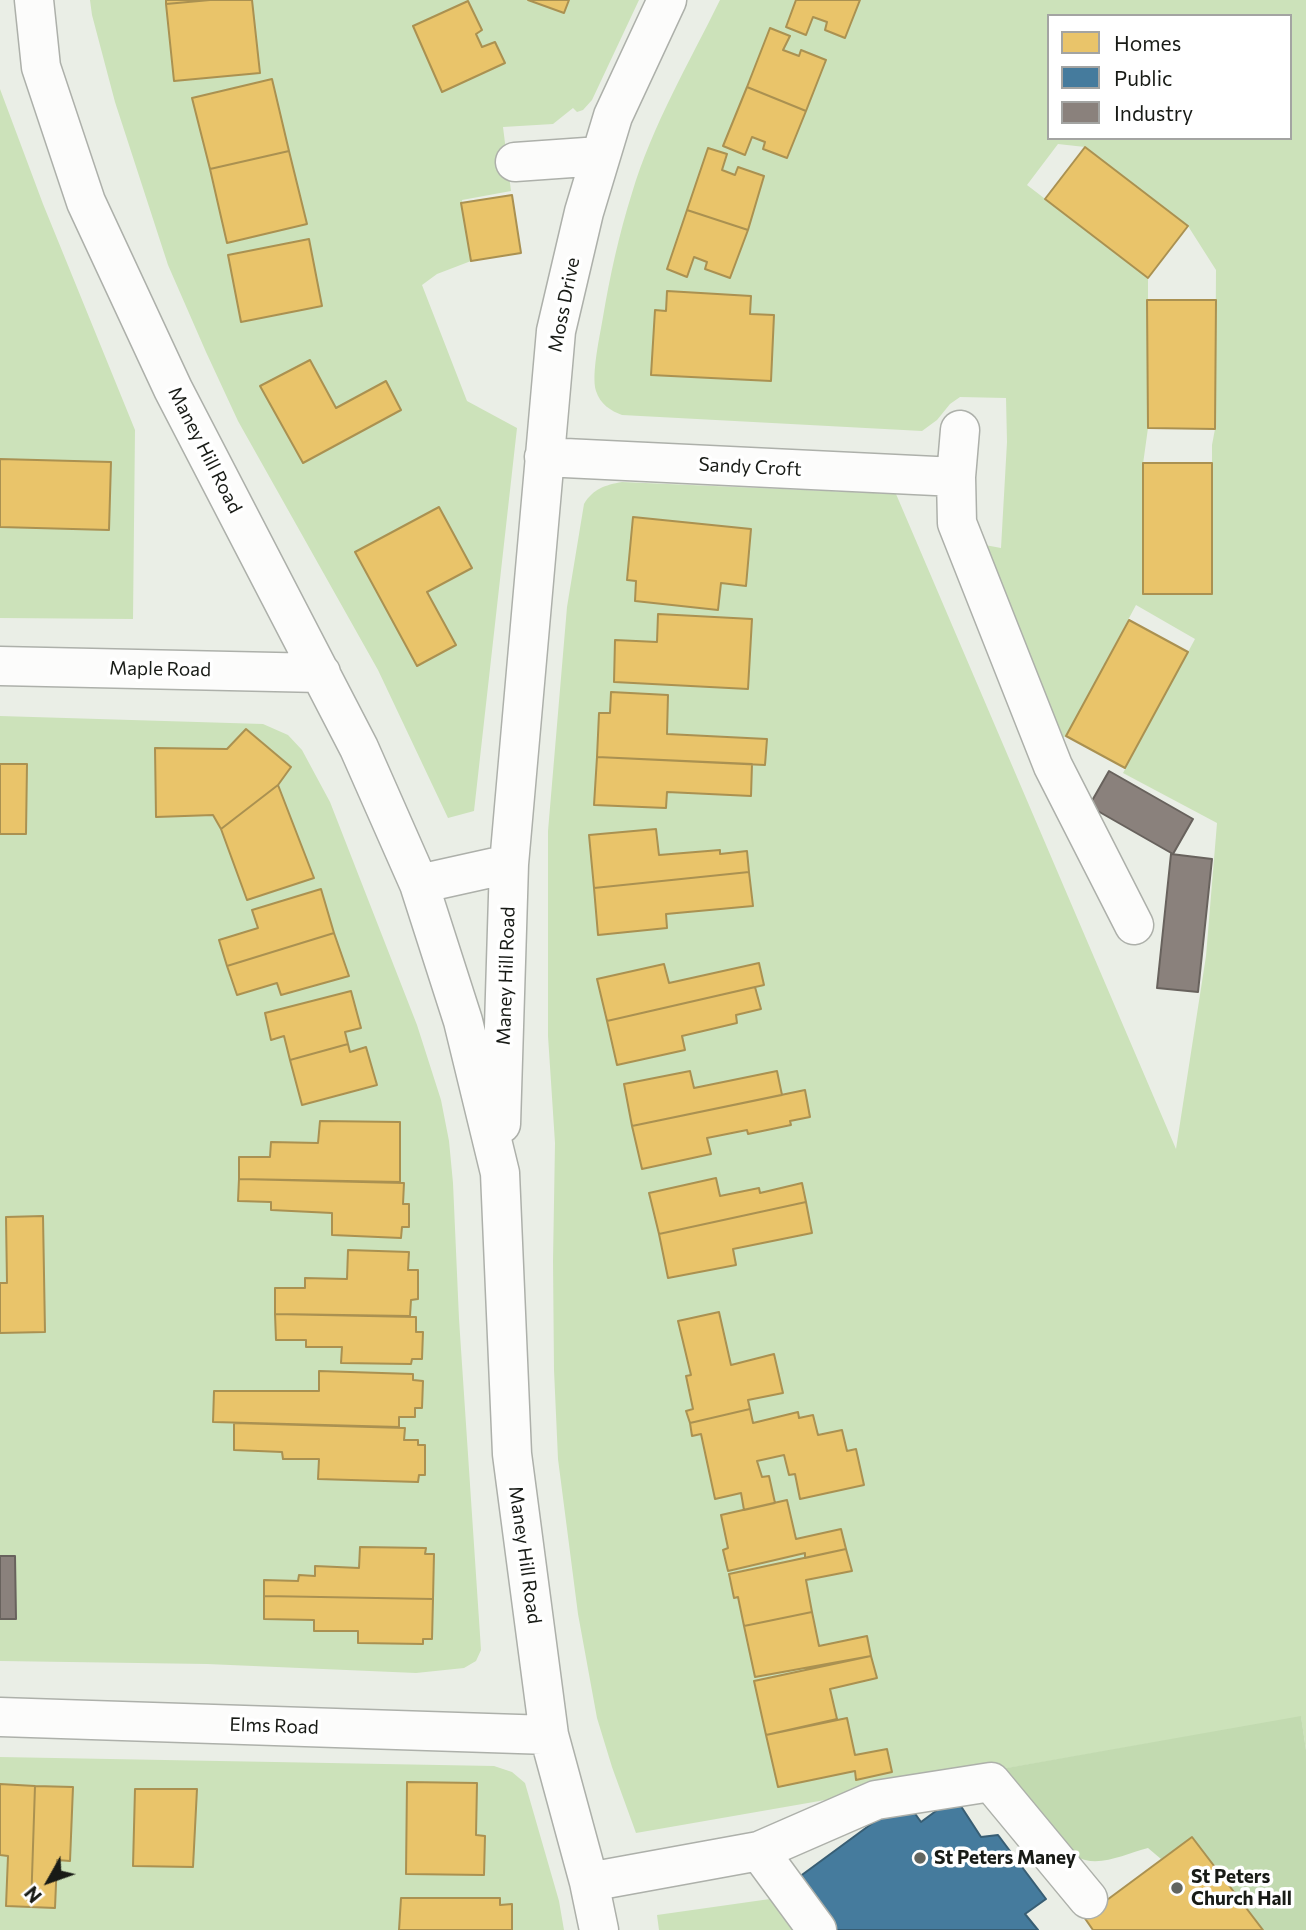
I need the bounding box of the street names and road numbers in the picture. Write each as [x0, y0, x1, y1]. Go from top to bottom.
street label: Moss Drive [544, 256, 584, 354]
street label: Maney Hill Road [163, 383, 247, 517]
street label: Sandy Croft [698, 453, 802, 481]
street label: Maple Road [109, 657, 211, 681]
street label: Maney Hill Road [492, 906, 520, 1046]
street label: Maney Hill Road [504, 1485, 546, 1625]
street label: Elms Road [229, 1713, 319, 1739]

